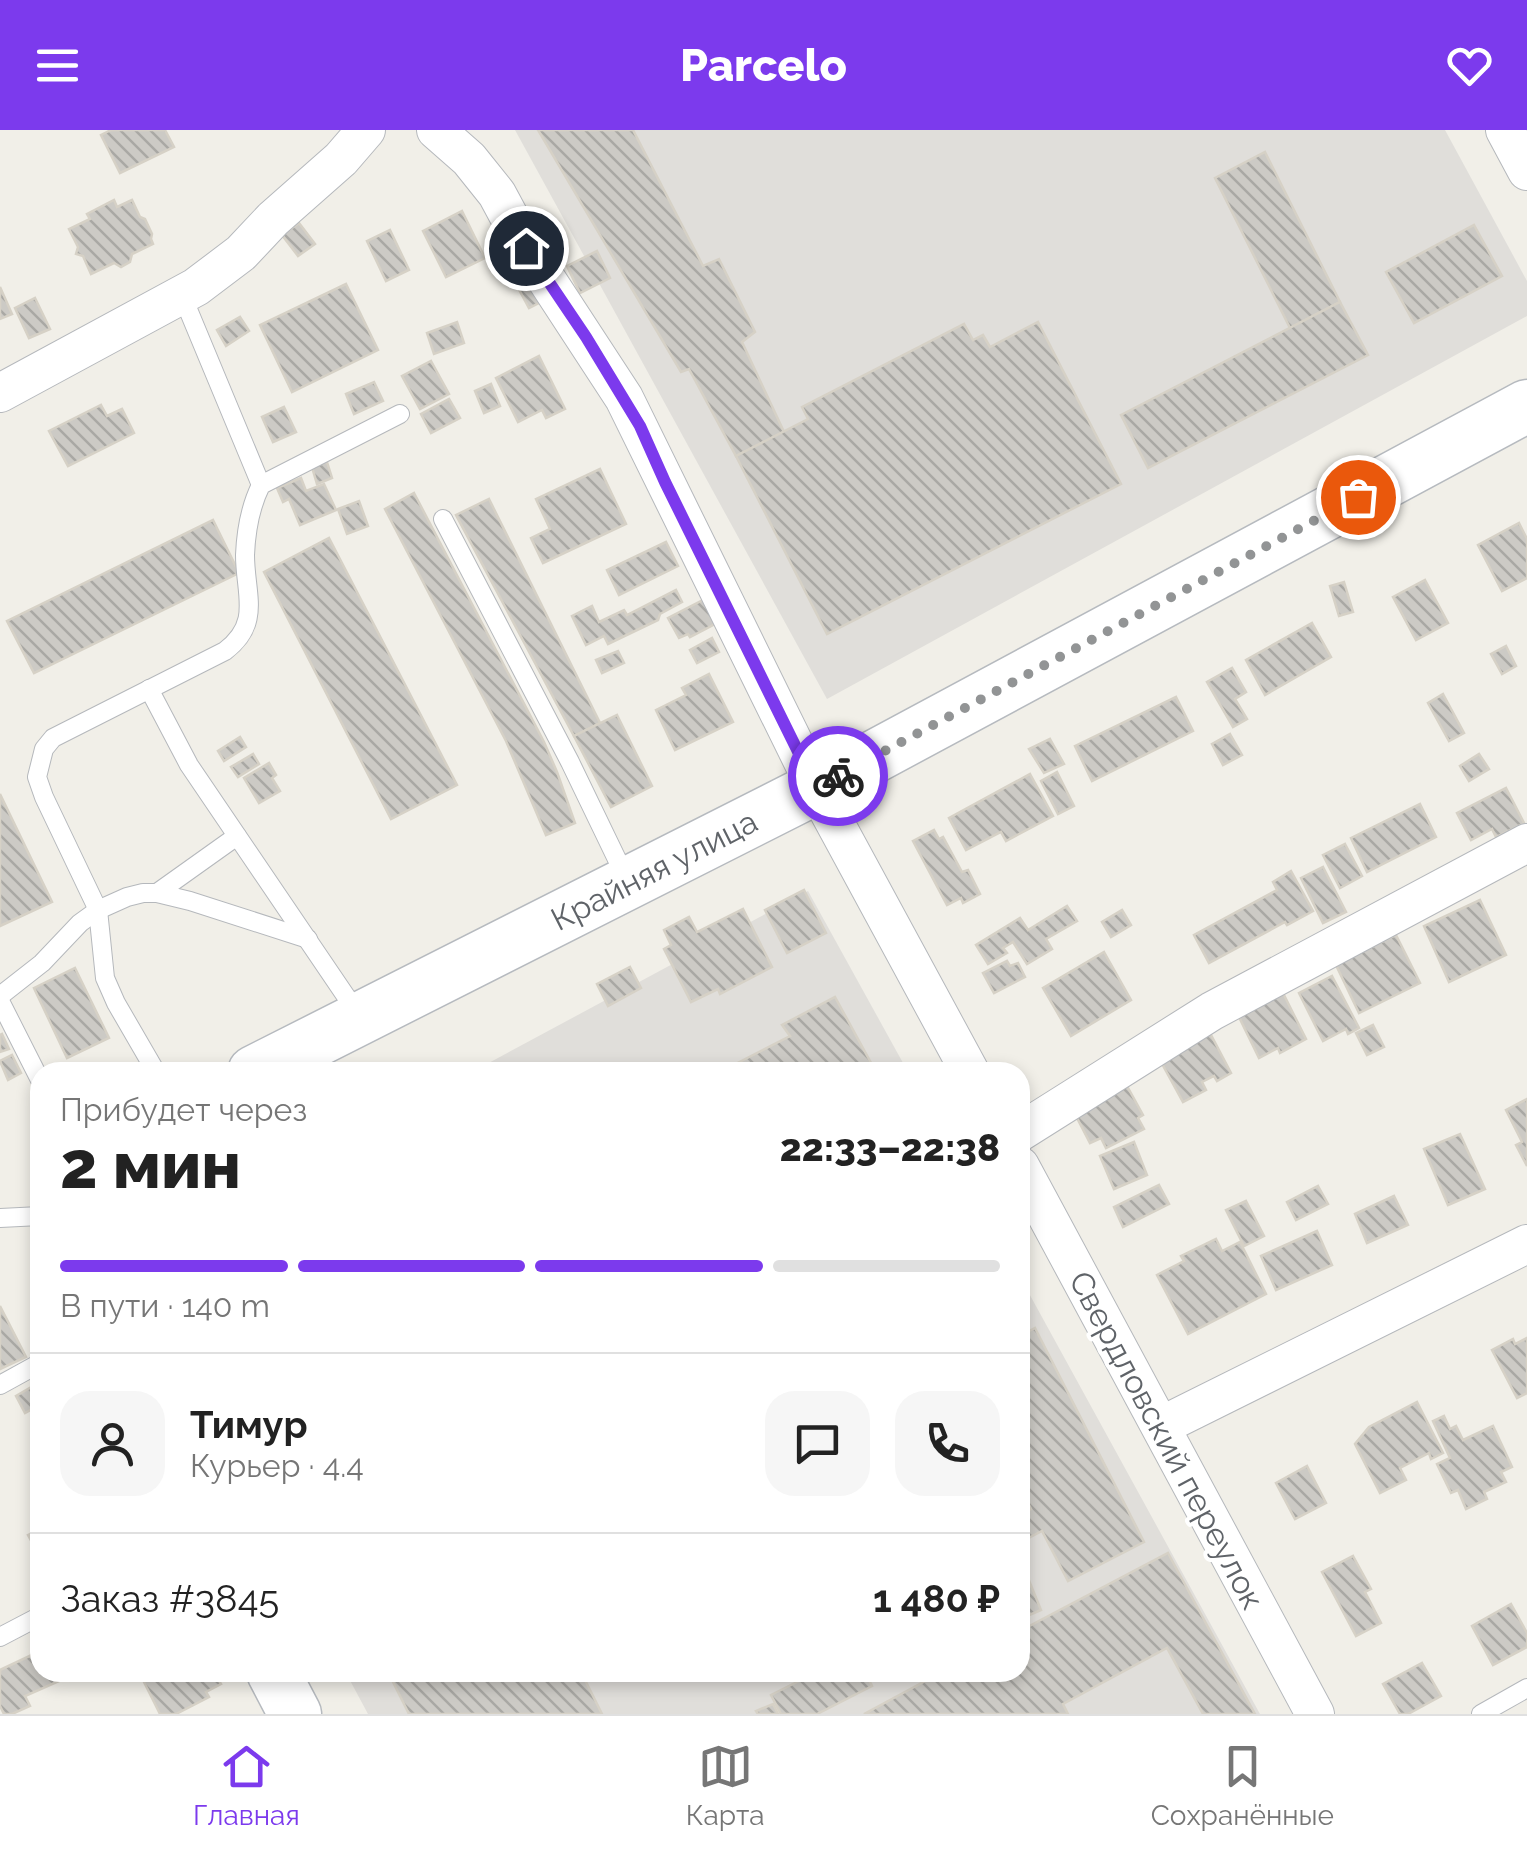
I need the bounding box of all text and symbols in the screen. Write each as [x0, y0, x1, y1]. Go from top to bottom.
icon: menu [30, 38, 85, 93]
icon: heart [1442, 38, 1497, 93]
text: Parcelo [680, 39, 847, 92]
pin [484, 206, 569, 291]
icon: home [499, 221, 554, 276]
pin [1316, 455, 1401, 540]
icon: bag [1331, 470, 1386, 525]
courier [788, 726, 888, 826]
icon: bike [811, 749, 866, 804]
street label: Крайняя улица [545, 802, 763, 938]
text: Прибудет через [60, 1091, 307, 1128]
text: 22:33–22:38 [780, 1125, 1000, 1170]
text: 2 мин [60, 1127, 241, 1203]
street label: Свердловский переулок [1062, 1265, 1272, 1615]
text: В пути · 140 m [60, 1287, 270, 1324]
button: person [60, 1391, 165, 1496]
button: chat [765, 1391, 870, 1496]
button: phone [895, 1391, 1000, 1496]
text: Тимур [190, 1402, 308, 1447]
text: Курьер · 4.4 [190, 1447, 364, 1484]
text: Заказ #3845 [60, 1576, 279, 1621]
text: 1 480 ₽ [873, 1576, 1000, 1621]
tab: Главная [193, 1739, 300, 1832]
tab: Карта [686, 1739, 765, 1832]
tab: Сохранённые [1151, 1739, 1334, 1832]

